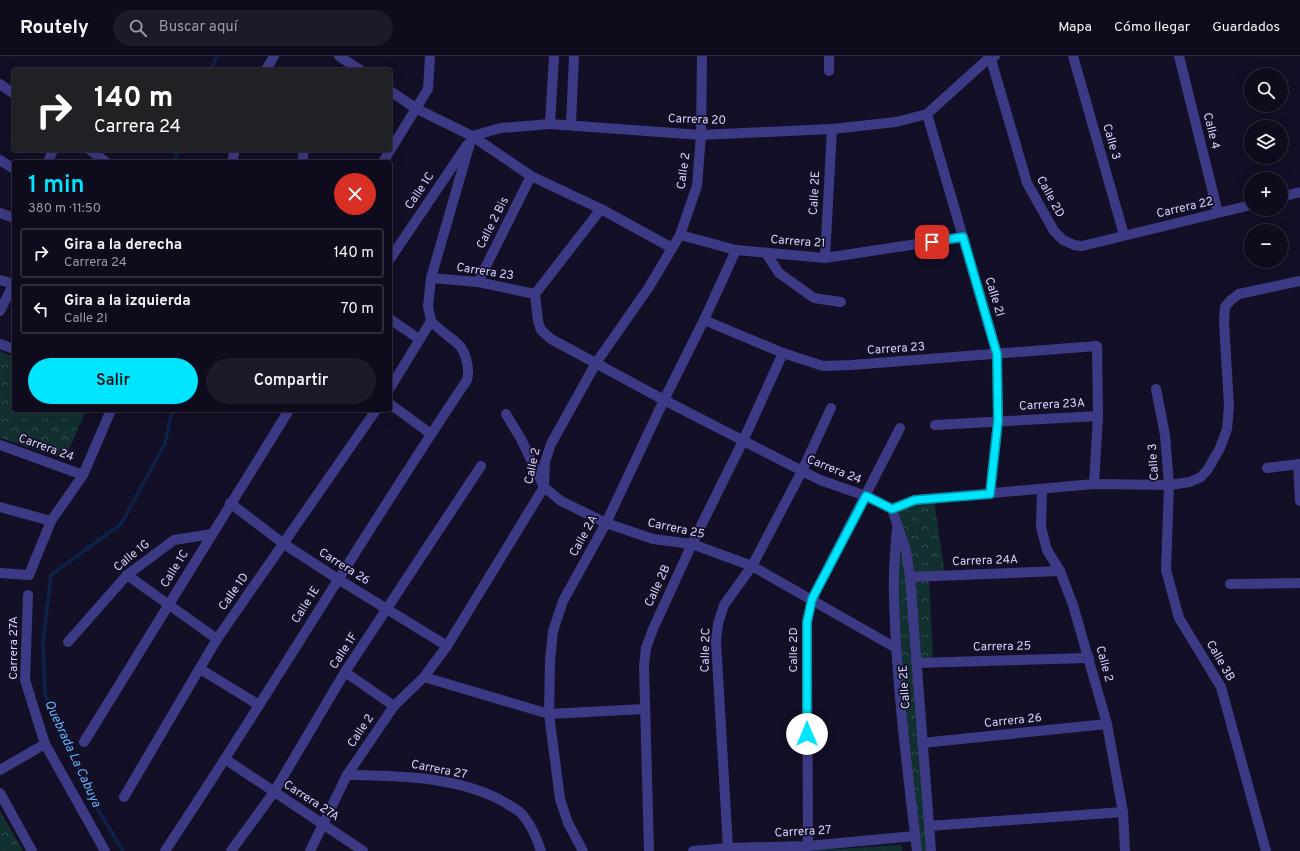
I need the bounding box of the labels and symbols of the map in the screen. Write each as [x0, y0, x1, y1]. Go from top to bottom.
street label: Carrera 20 [668, 111, 726, 129]
street label: Calle 4 [1199, 111, 1223, 151]
street label: Calle 3 [1098, 122, 1124, 162]
street label: Calle 2 [674, 152, 694, 190]
street label: Calle 1C [402, 169, 438, 213]
street label: Calle 2E [806, 171, 824, 215]
street label: Calle 2D [1032, 173, 1068, 221]
street label: Calle 2 Bis [473, 194, 513, 252]
street label: Carrera 22 [1155, 194, 1215, 222]
pin [915, 225, 949, 259]
street label: Carrera 21 [770, 232, 826, 252]
street label: Carrera 23 [455, 260, 515, 284]
street label: Calle 2I [980, 275, 1008, 319]
street label: Carrera 23 [867, 339, 925, 359]
street label: Carrera 23A [1019, 395, 1085, 415]
street label: Carrera 24 [16, 431, 76, 465]
street label: Calle 3 [1145, 443, 1163, 481]
street label: Calle 2 [521, 446, 545, 486]
street label: Carrera 24 [804, 452, 864, 488]
street label: Calle 2A [566, 512, 602, 560]
street label: Carrera 25 [646, 515, 706, 543]
street label: Calle 1G [110, 536, 154, 576]
street label: Carrera 26 [315, 545, 373, 589]
street label: Calle 1C [157, 547, 193, 591]
street label: Carrera 24A [952, 552, 1018, 570]
street label: Calle 2B [641, 562, 675, 610]
street label: Calle 1D [215, 570, 253, 614]
street label: Calle 1E [288, 583, 324, 627]
street label: Carrera 27A [6, 616, 22, 680]
street label: Calle 2C [698, 627, 714, 673]
street label: Calle 2D [786, 627, 802, 673]
street label: Calle 1F [326, 629, 362, 672]
street label: Carrera 25 [973, 638, 1031, 656]
street label: Calle 3B [1202, 638, 1238, 684]
street label: Calle 2 [1091, 644, 1117, 684]
street label: Calle 2E [895, 664, 915, 710]
water label: Quebrada La Cabuya [40, 698, 104, 810]
street label: Carrera 26 [983, 710, 1043, 732]
street label: Calle 2 [344, 711, 378, 751]
position arrow [786, 713, 828, 755]
street label: Carrera 27 [410, 757, 468, 783]
street label: Carrera 27A [280, 777, 342, 825]
street label: Carrera 27 [774, 823, 832, 841]

